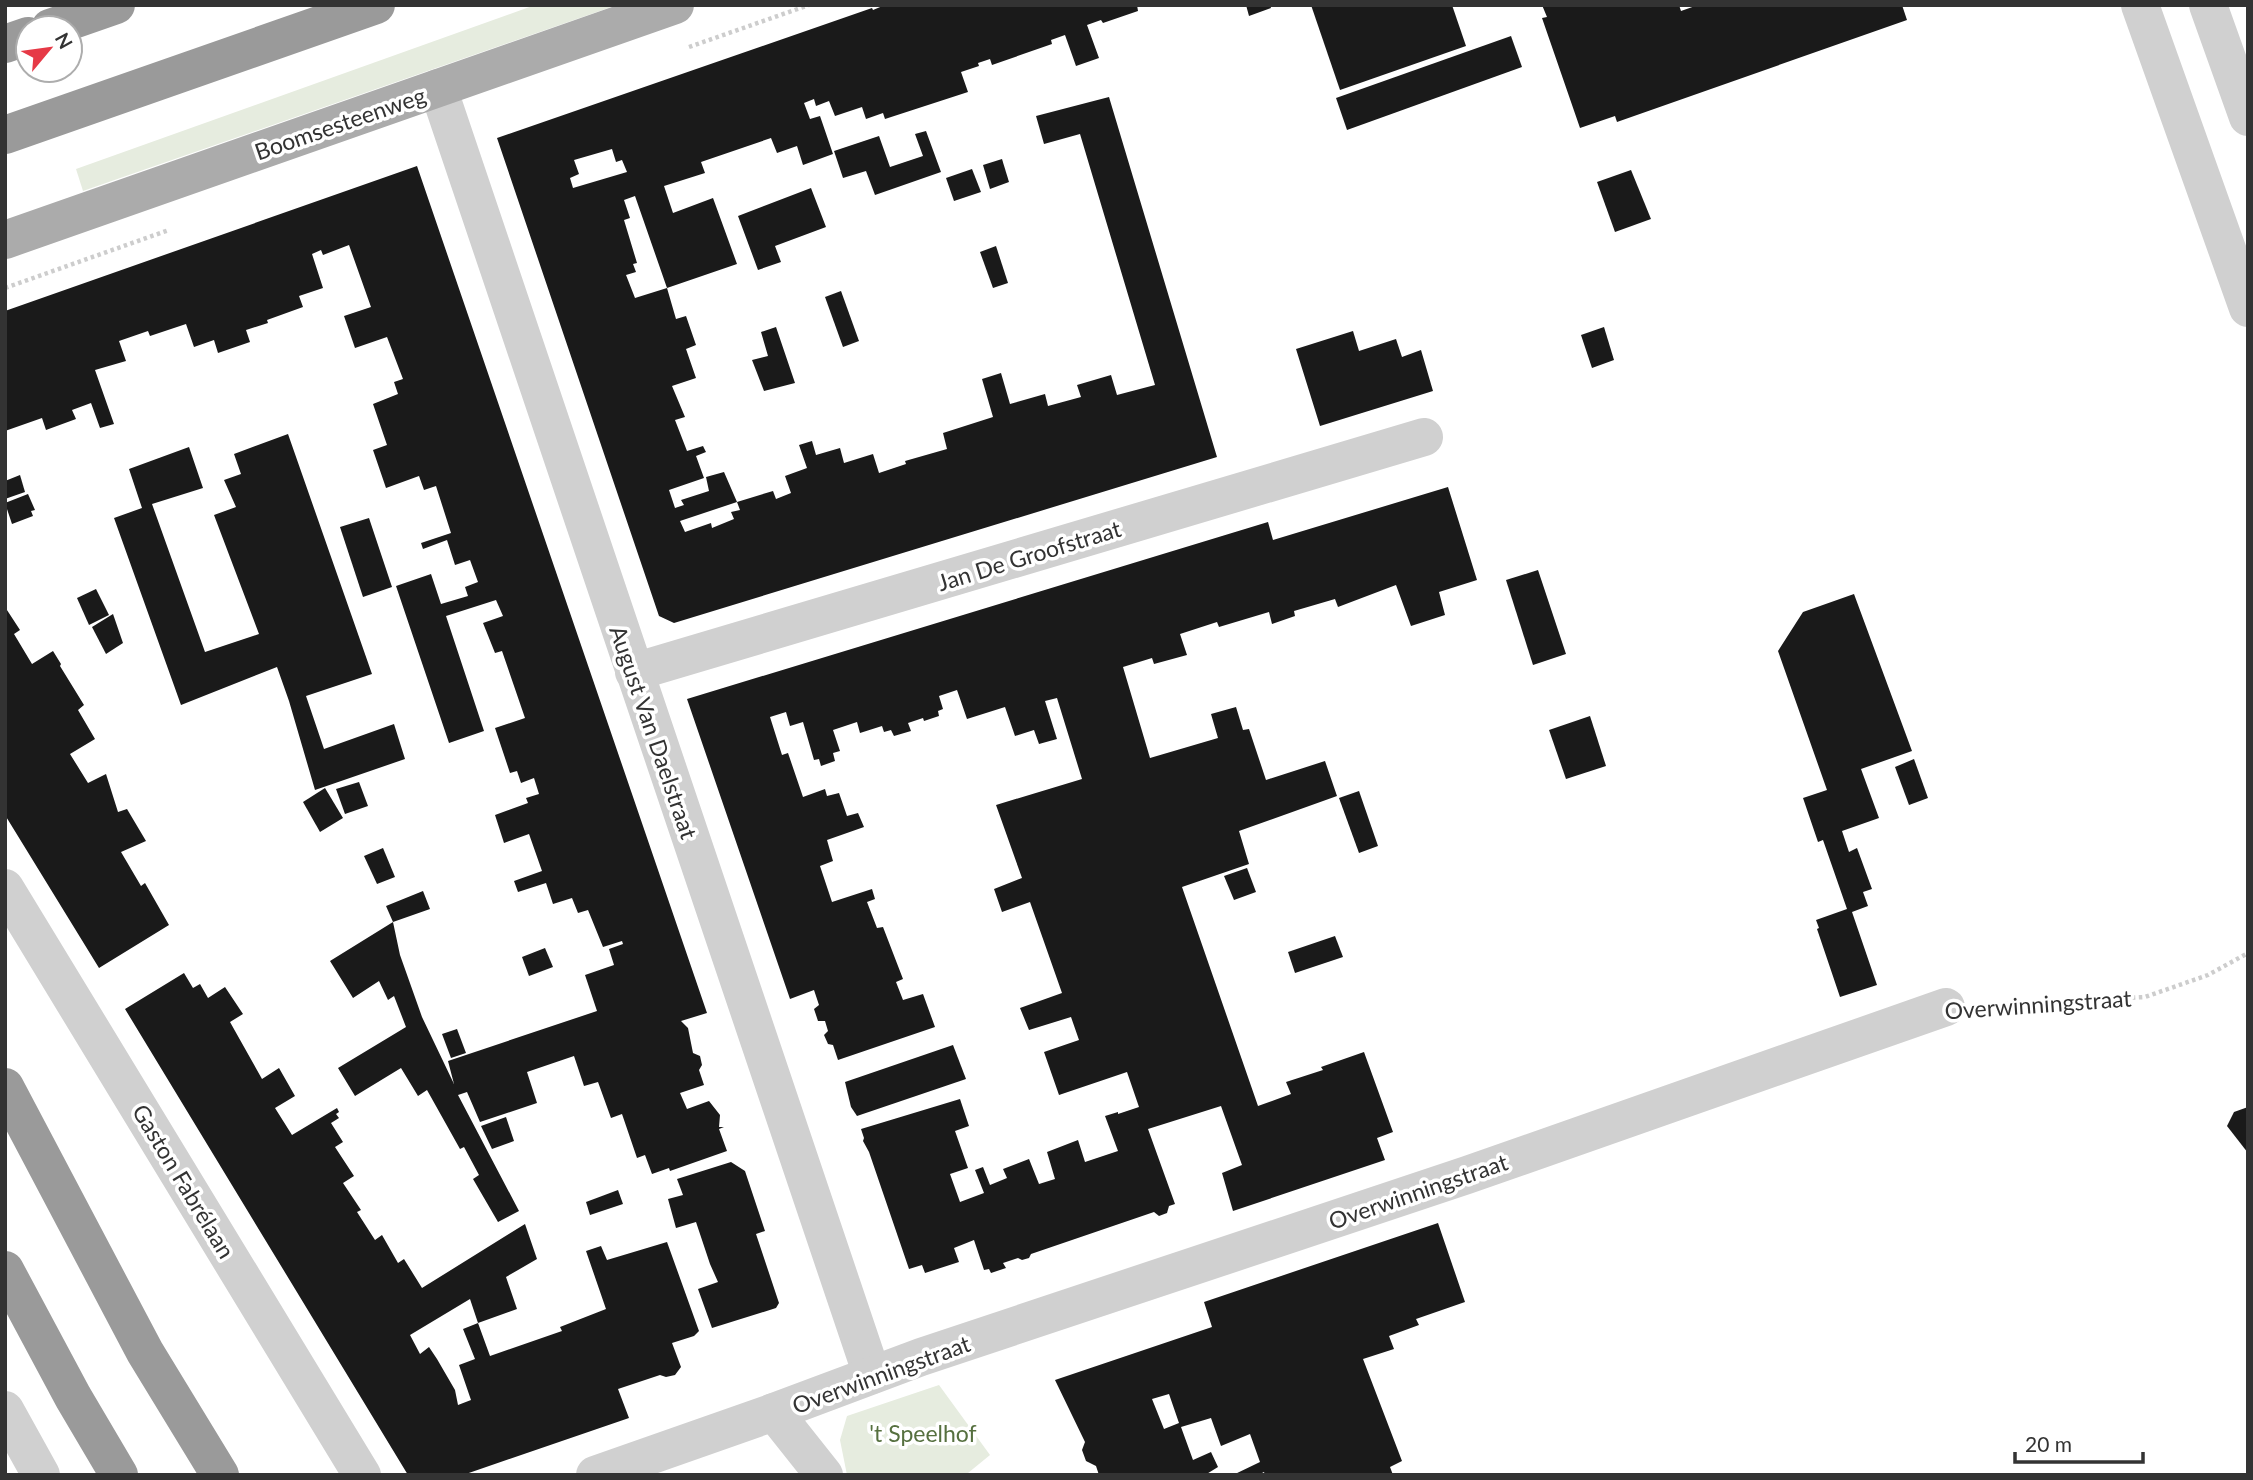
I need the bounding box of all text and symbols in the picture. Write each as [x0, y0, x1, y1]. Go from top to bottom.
north arrow [14, 14, 84, 84]
text: N [51, 29, 78, 52]
street label: Boomsesteenweg [251, 81, 429, 165]
street label: Jan De Groofstraat [934, 514, 1125, 596]
street label: August Van Daelstraat [604, 622, 704, 843]
street label: Overwinningstraat [1944, 983, 2133, 1025]
street label: Gaston Fabrélaan [127, 1099, 241, 1263]
street label: Overwinningstraat [1325, 1147, 1512, 1235]
street label: Overwinningstraat [788, 1329, 975, 1419]
park label: 't Speelhof [869, 1419, 977, 1447]
scale bar [2015, 1420, 2143, 1464]
text: 20 m [2025, 1431, 2072, 1456]

